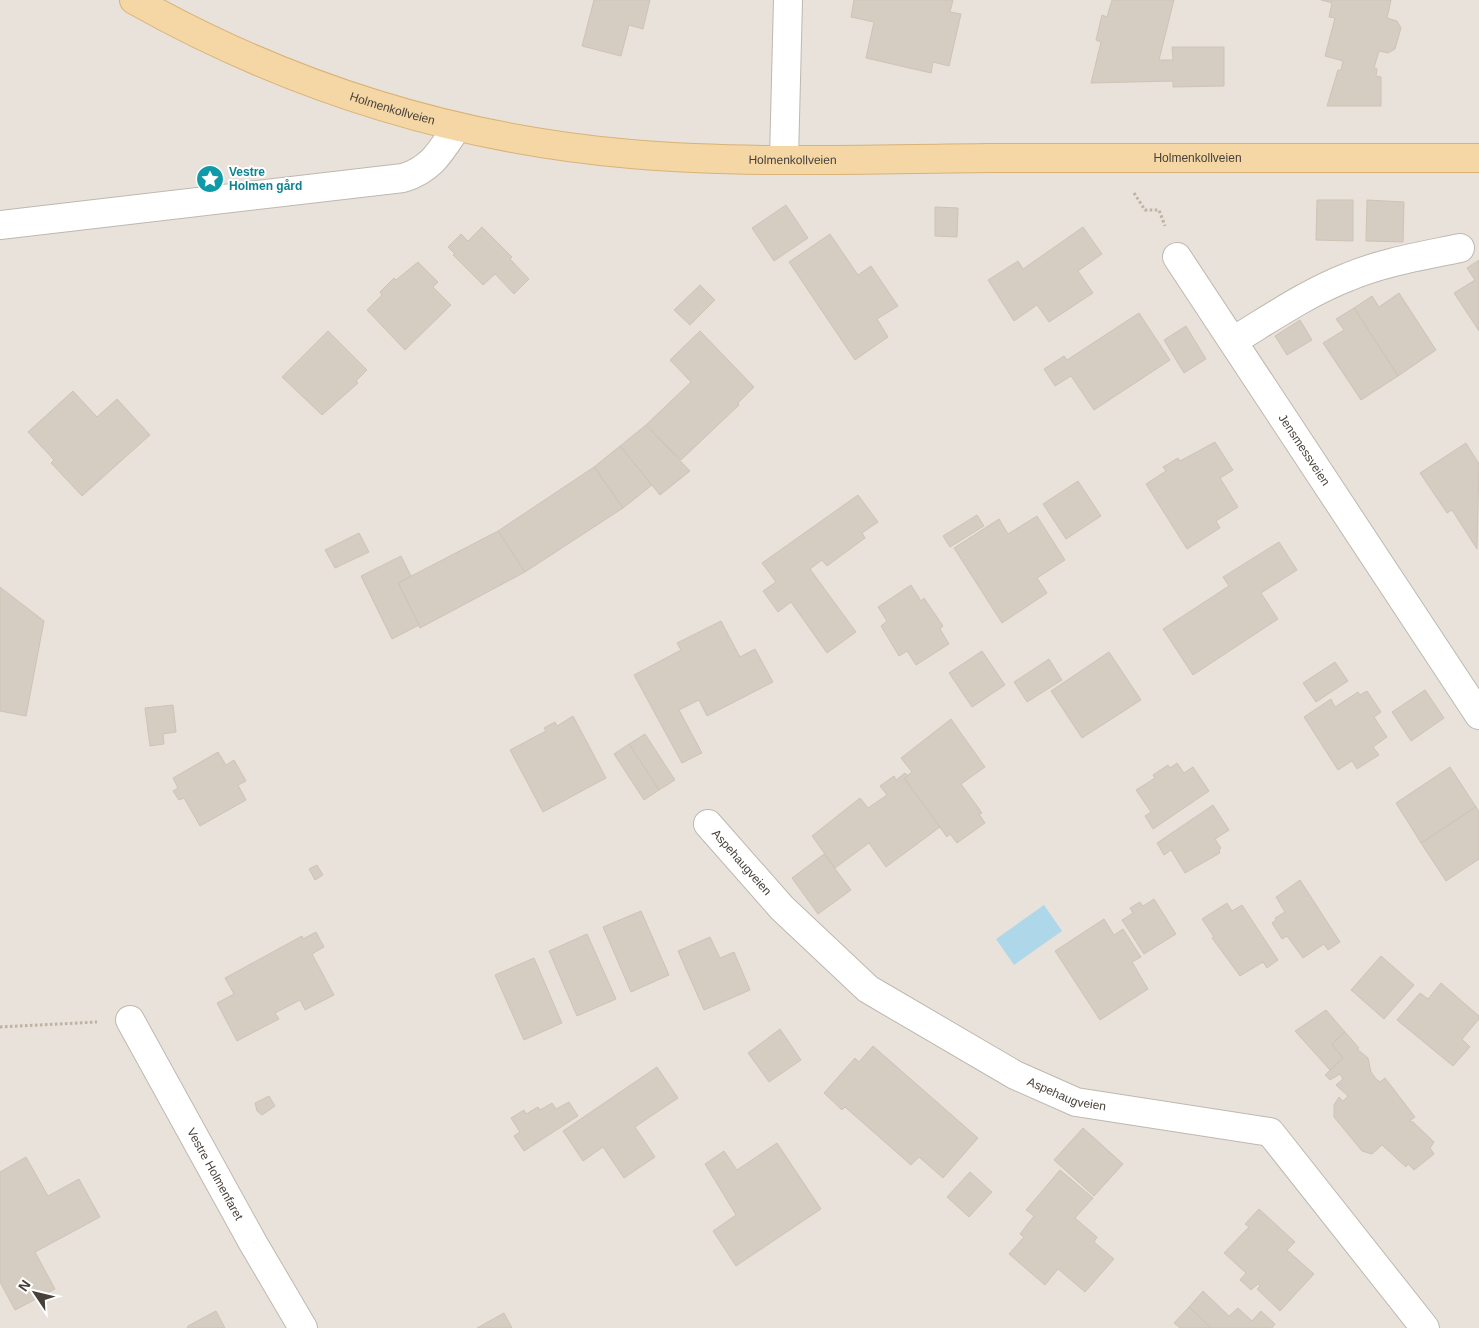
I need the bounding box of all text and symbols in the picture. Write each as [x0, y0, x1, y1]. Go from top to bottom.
street label: Holmenkollveien [348, 89, 437, 128]
street label: Holmenkollveien [1153, 151, 1242, 165]
street label: Holmenkollveien [748, 153, 837, 167]
place icon: Vestre Holmen gård [195, 164, 225, 194]
place label: Vestre Holmen gård [229, 165, 302, 193]
street label: Jensmessveien [1276, 411, 1333, 488]
street label: Aspehaugveien [709, 827, 774, 898]
street label: Aspehaugveien [1025, 1074, 1107, 1114]
street label: Vestre Holmenfaret [184, 1126, 246, 1223]
north arrow [10, 1268, 60, 1318]
text: N [15, 1277, 34, 1294]

